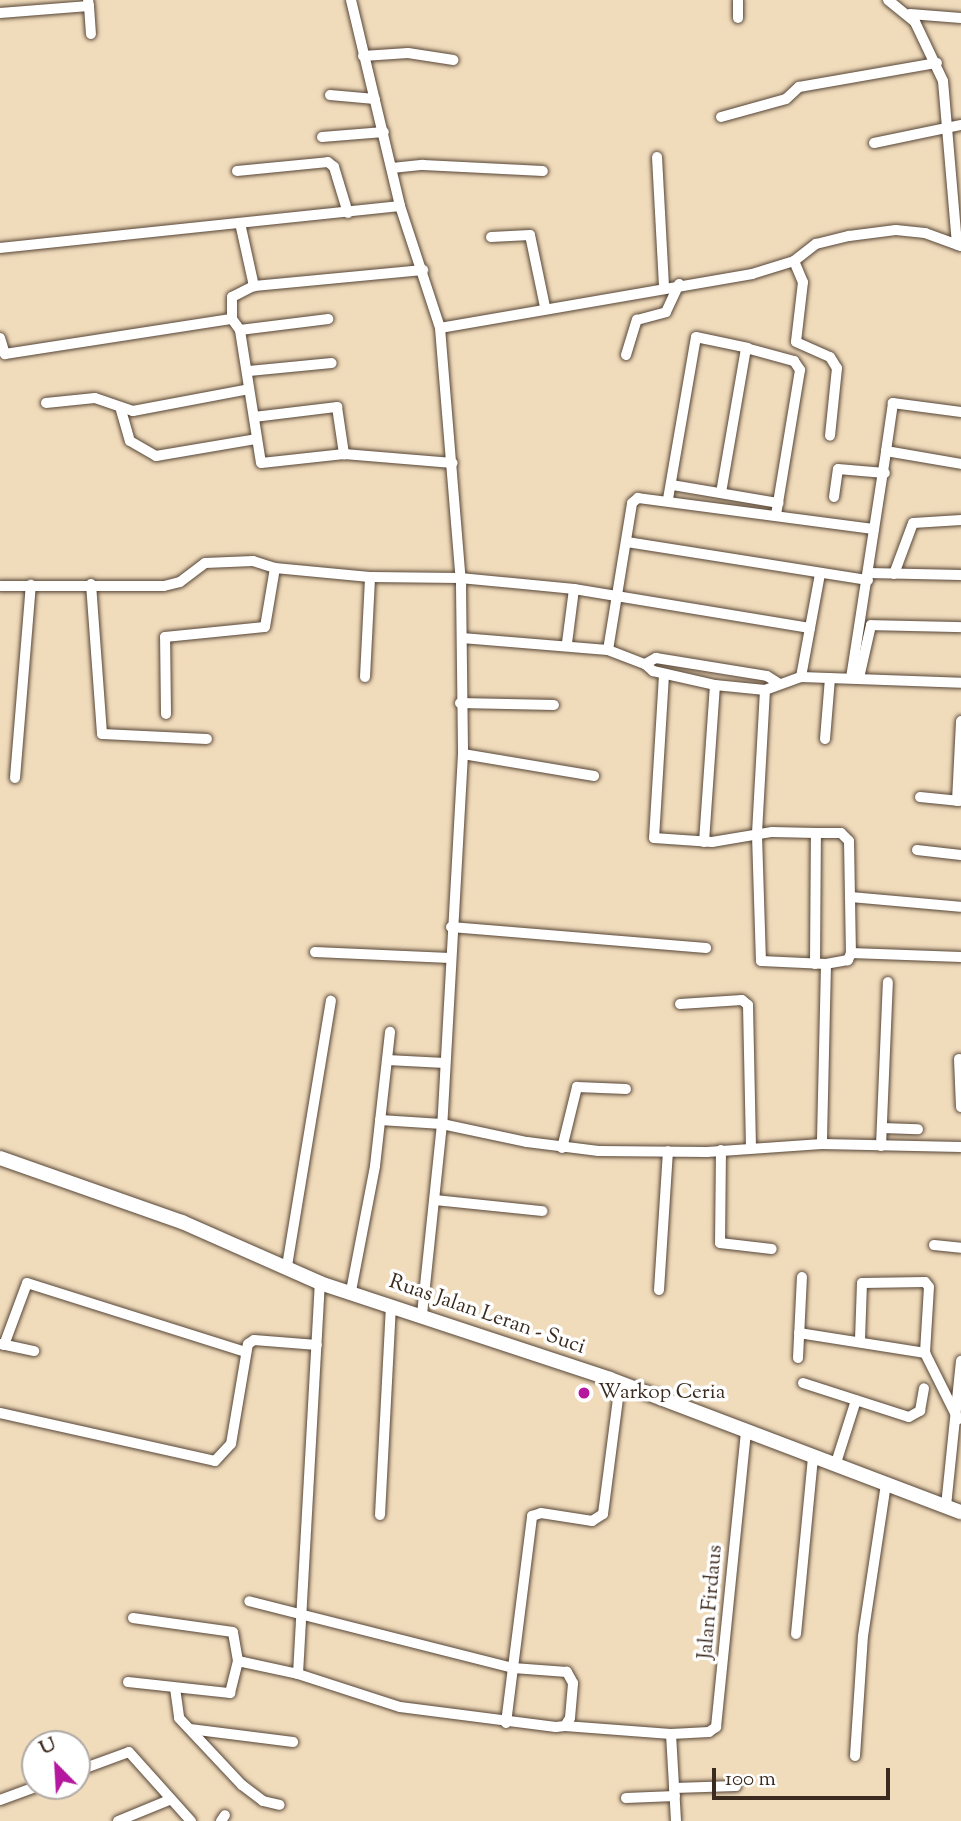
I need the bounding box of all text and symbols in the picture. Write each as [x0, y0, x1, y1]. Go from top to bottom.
street label: Ruas Jalan Leran - Suci [386, 1270, 588, 1360]
place label: Warkop Ceria [598, 1380, 725, 1406]
marker: Warkop Ceria [576, 1385, 592, 1401]
street label: Jalan Firdaus [693, 1544, 729, 1660]
north arrow [21, 1730, 91, 1800]
text: U [35, 1732, 61, 1763]
scale bar [716, 1755, 894, 1799]
text: 100 m [725, 1765, 776, 1795]

